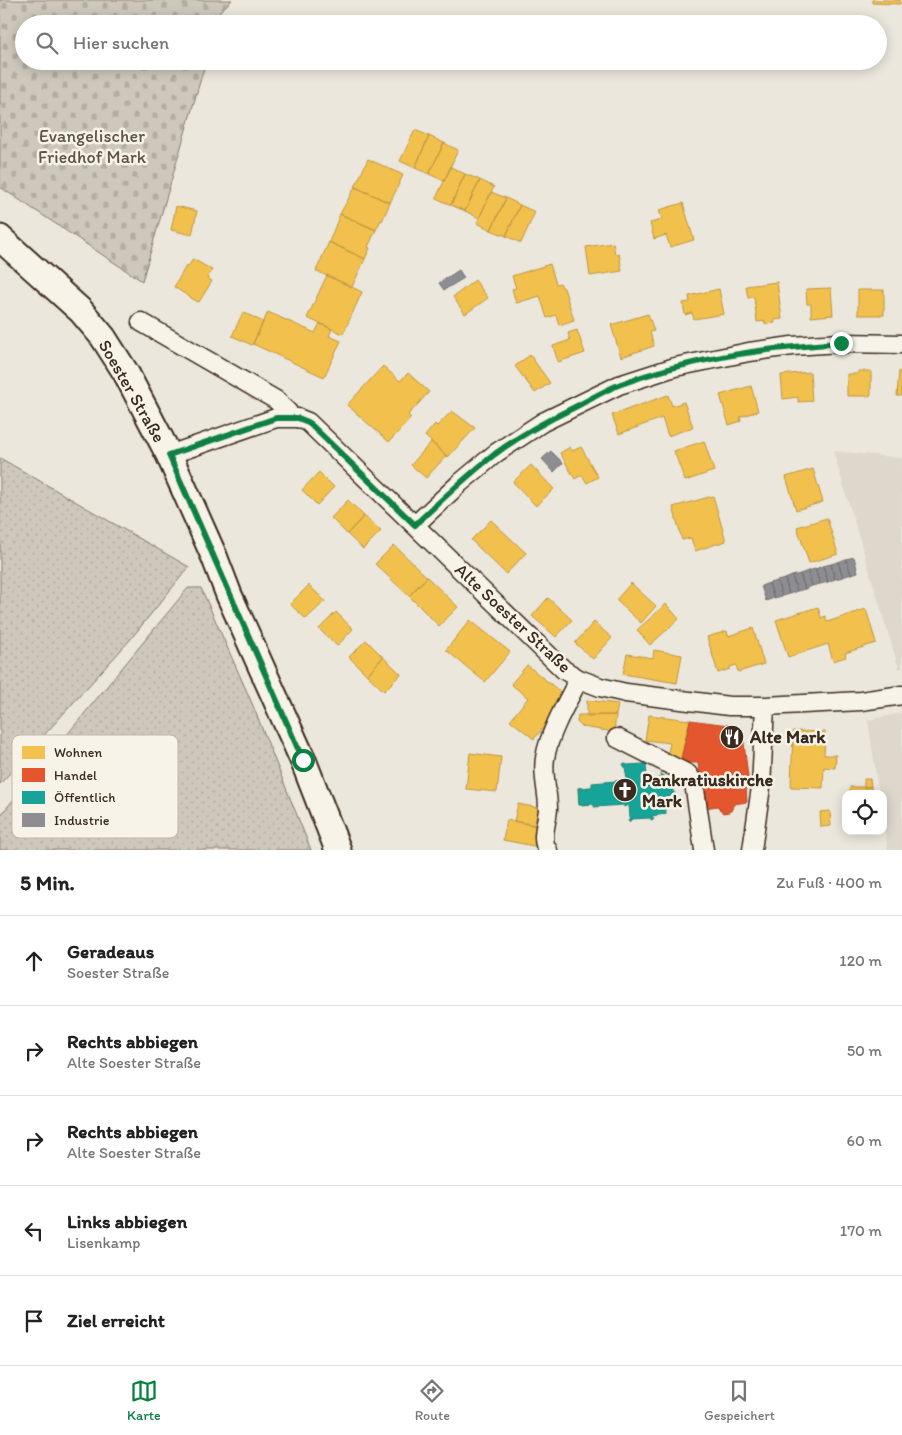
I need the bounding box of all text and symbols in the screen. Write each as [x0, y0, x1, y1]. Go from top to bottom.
search box [15, 15, 887, 70]
icon: search [33, 29, 61, 57]
text: Hier suchen [73, 31, 169, 54]
park label: Evangelischer Friedhof Mark [38, 125, 147, 168]
route end [830, 332, 853, 355]
street label: Soester Straße [94, 336, 170, 446]
street label: Alte Soester Straße [450, 559, 576, 677]
restaurant icon: Alte Mark [719, 724, 745, 750]
place label: Alte Mark [749, 726, 826, 748]
legend [12, 735, 178, 838]
text: Wohnen [54, 744, 102, 761]
route start [292, 749, 315, 772]
text: Handel [54, 767, 97, 784]
place label: Pankratiuskirche Mark [642, 769, 774, 812]
church icon: Pankratiuskirche Mark [612, 777, 638, 803]
text: Öffentlich [54, 789, 115, 806]
map controls [842, 790, 887, 835]
button: locate [842, 790, 887, 835]
text: Industrie [54, 812, 110, 829]
text: 5 Min. [20, 870, 75, 895]
text: Zu Fuß · 400 m [776, 873, 882, 892]
text: Geradeaus [67, 940, 154, 963]
icon: ahead [20, 947, 48, 975]
text: 120 m [839, 951, 882, 970]
text: Soester Straße [67, 963, 169, 982]
text: Rechts abbiegen [67, 1030, 198, 1053]
icon: right [20, 1037, 48, 1065]
text: 50 m [847, 1041, 882, 1060]
text: Alte Soester Straße [67, 1053, 201, 1072]
text: Rechts abbiegen [67, 1120, 198, 1143]
icon: right [20, 1127, 48, 1155]
text: 60 m [847, 1131, 882, 1150]
text: Alte Soester Straße [67, 1143, 201, 1162]
text: Links abbiegen [67, 1210, 187, 1233]
icon: left [20, 1217, 48, 1245]
text: 170 m [840, 1221, 882, 1240]
text: Lisenkamp [67, 1233, 140, 1252]
icon: arrive [20, 1307, 48, 1335]
text: Ziel erreicht [67, 1309, 165, 1332]
tab: Karte [127, 1377, 161, 1424]
tab: Route [415, 1377, 450, 1424]
tab: Gespeichert [704, 1377, 775, 1424]

